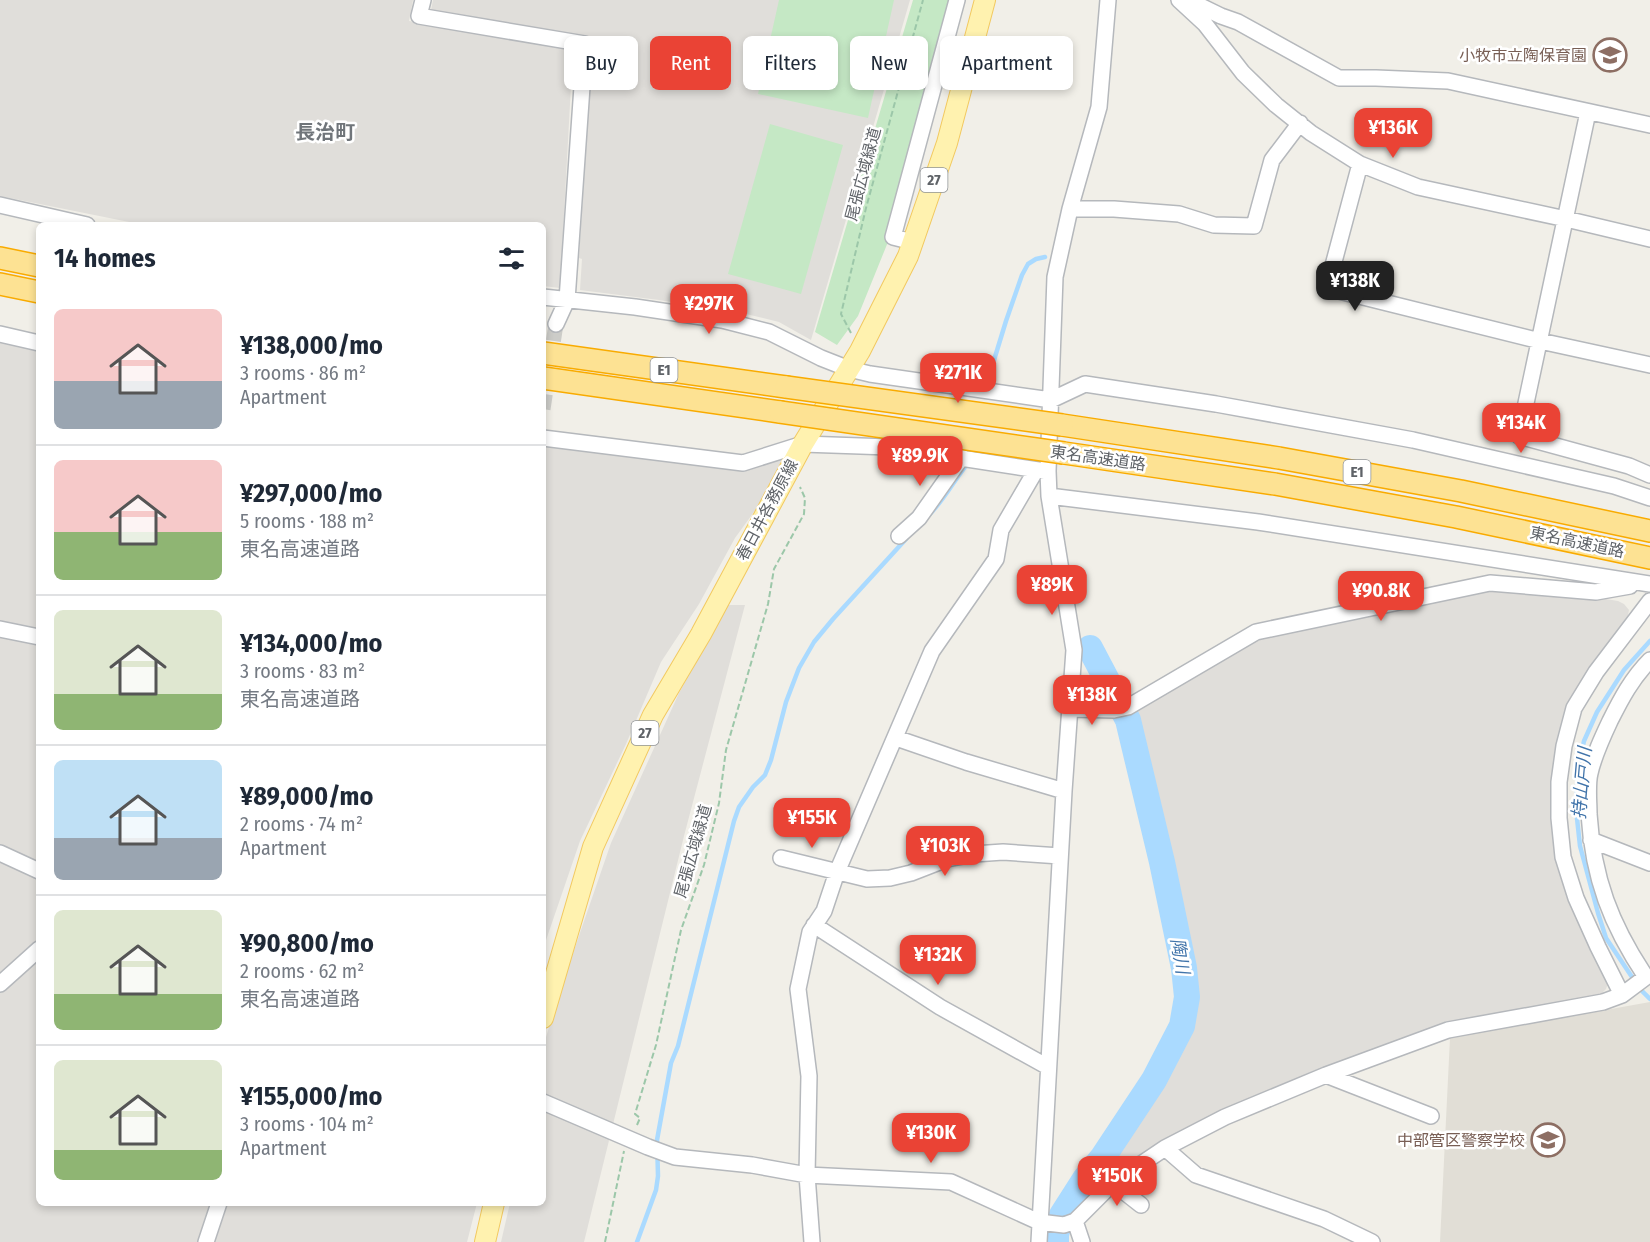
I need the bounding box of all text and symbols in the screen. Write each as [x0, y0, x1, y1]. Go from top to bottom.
chip: Buy [564, 36, 638, 90]
chip: Rent [650, 36, 731, 90]
chip: Filters [743, 36, 838, 90]
chip: New [850, 36, 928, 90]
chip: Apartment [940, 36, 1073, 90]
school or university icon: 小牧市立陶保育園 [1592, 37, 1628, 73]
place label: 小牧市立陶保育園 [1459, 46, 1587, 65]
pin: ¥136K [1351, 108, 1435, 159]
text: ¥136K [1368, 115, 1418, 139]
district label: 長治町 [295, 120, 355, 144]
street label: 尾張広域緑道 [841, 125, 885, 223]
road number: 27 [920, 168, 948, 192]
icon: filters [495, 242, 528, 275]
text: 14 homes [54, 243, 156, 274]
pin: ¥138K [1313, 261, 1397, 312]
text: ¥138K [1330, 268, 1380, 292]
pin: ¥297K [667, 284, 751, 335]
text: ¥297K [684, 291, 734, 315]
text: ¥138,000/mo [240, 330, 383, 361]
icon: home [102, 333, 174, 405]
pin: ¥271K [916, 353, 1000, 404]
road number: E1 [650, 358, 678, 382]
text: ¥271K [934, 360, 982, 384]
text: 3 rooms · 86 m² [240, 361, 366, 385]
text: Apartment [240, 385, 327, 409]
pin: ¥134K [1479, 403, 1563, 454]
text: ¥134K [1496, 410, 1546, 434]
pin: ¥89.9K [871, 436, 969, 487]
street label: 東名高速道路 [1049, 442, 1147, 474]
text: ¥89.9K [892, 443, 948, 467]
street label: 春日井各務原線 [732, 456, 802, 564]
road number: E1 [1344, 460, 1370, 484]
text: ¥297,000/mo [240, 478, 382, 509]
icon: home [102, 484, 174, 556]
text: 5 rooms · 188 m² [240, 509, 374, 533]
street label: 東名高速道路 [1528, 523, 1626, 561]
text: 東名高速道路 [240, 537, 360, 561]
pin: ¥89K [1016, 565, 1088, 616]
pin: ¥90.8K [1332, 571, 1430, 622]
text: ¥89K [1031, 572, 1073, 596]
text: ¥90.8K [1352, 578, 1410, 602]
text: ¥134,000/mo [240, 628, 382, 659]
icon: home [102, 634, 174, 706]
text: 3 rooms · 83 m² [240, 659, 365, 683]
pin: ¥138K [1050, 675, 1134, 726]
text: ¥138K [1067, 682, 1117, 706]
text: 東名高速道路 [240, 687, 360, 711]
road number: 27 [632, 721, 658, 745]
water label: 持山戸川 [1568, 744, 1596, 820]
text: ¥89,000/mo [240, 781, 373, 812]
icon: home [102, 784, 174, 856]
pin: ¥155K [770, 798, 854, 849]
street label: 尾張広域緑道 [671, 802, 715, 900]
text: ¥155K [787, 805, 837, 829]
text: 2 rooms · 74 m² [240, 812, 363, 836]
pin: ¥103K [903, 826, 987, 877]
text: ¥103K [920, 833, 970, 857]
text: Apartment [240, 836, 327, 860]
text: ¥90,800/mo [240, 928, 374, 959]
icon: home [102, 934, 174, 1006]
pin: ¥132K [896, 935, 980, 986]
water label: 陶川 [1166, 936, 1194, 978]
text: ¥132K [914, 942, 962, 966]
text: 2 rooms · 62 m² [240, 959, 364, 983]
text: 東名高速道路 [240, 987, 360, 1011]
text: ¥155,000/mo [240, 1081, 382, 1112]
icon: home [102, 1084, 174, 1156]
text: 3 rooms · 104 m² [240, 1112, 374, 1136]
pin: ¥130K [889, 1113, 973, 1164]
text: ¥130K [906, 1120, 956, 1144]
school or university icon: 中部管区警察学校 [1530, 1122, 1566, 1158]
place label: 中部管区警察学校 [1397, 1131, 1525, 1150]
text: Apartment [240, 1136, 327, 1160]
pin: ¥150K [1075, 1156, 1159, 1207]
text: ¥150K [1092, 1163, 1142, 1187]

